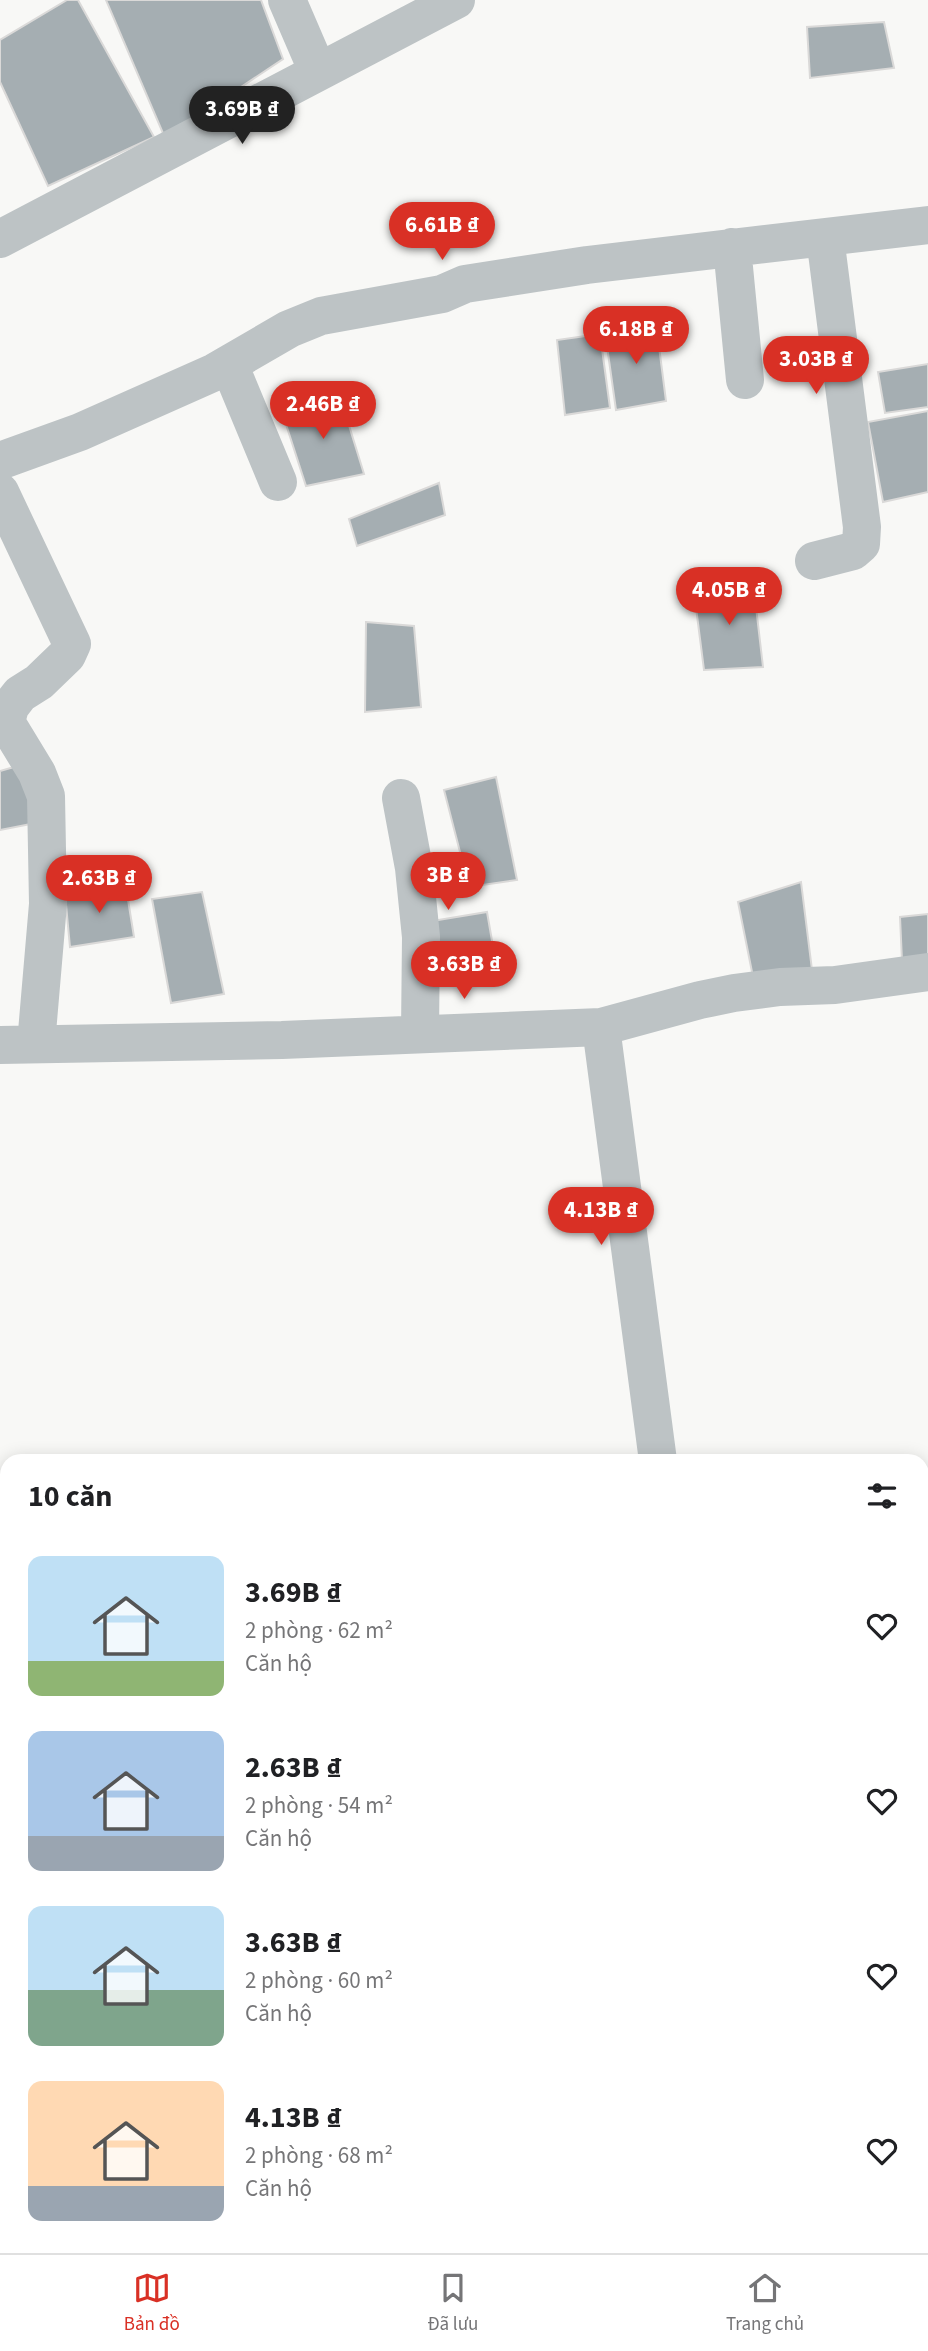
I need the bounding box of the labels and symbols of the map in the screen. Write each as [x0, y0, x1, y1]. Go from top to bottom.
pin: 3.69B ₫ [177, 86, 307, 146]
pin: 6.61B ₫ [377, 202, 507, 262]
pin: 6.18B ₫ [571, 306, 701, 366]
pin: 3.03B ₫ [751, 336, 881, 396]
pin: 2.46B ₫ [258, 382, 388, 441]
pin: 4.05B ₫ [664, 568, 794, 627]
pin: 3B ₫ [407, 852, 489, 912]
pin: 2.63B ₫ [34, 856, 164, 915]
pin: 3.63B ₫ [399, 942, 529, 1001]
pin: 4.13B ₫ [536, 1188, 666, 1247]

